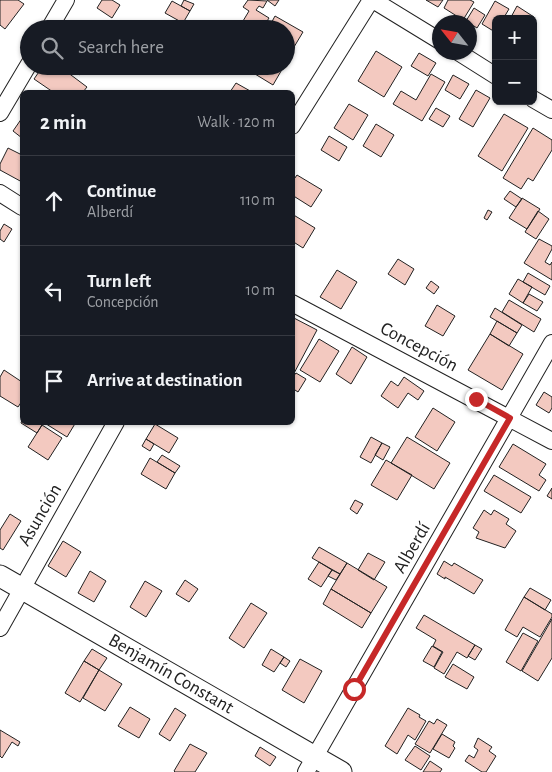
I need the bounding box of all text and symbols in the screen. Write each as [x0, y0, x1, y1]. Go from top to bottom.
north arrow [432, 15, 477, 60]
map controls [492, 15, 537, 105]
button: + [492, 15, 537, 60]
search box [20, 20, 295, 75]
icon: search [38, 34, 66, 62]
text: Search here [78, 38, 164, 57]
button: − [492, 60, 537, 105]
text: 2 min [40, 112, 87, 133]
text: Walk · 120 m [197, 114, 275, 130]
text: Continue [87, 182, 156, 201]
icon: ahead [40, 187, 68, 215]
text: 110 m [240, 192, 275, 208]
text: Alberdí [87, 204, 133, 220]
text: Turn left [87, 272, 151, 291]
icon: left [40, 277, 68, 305]
text: 10 m [246, 282, 275, 298]
text: Concepción [87, 294, 159, 310]
street label: Concepción [377, 319, 461, 375]
icon: arrive [40, 367, 68, 395]
text: Arrive at destination [87, 371, 243, 390]
route end [465, 388, 488, 411]
street label: Asunción [15, 481, 65, 549]
street label: Alberdí [390, 519, 434, 576]
street label: Benjamín Constant [105, 631, 237, 717]
route start [343, 678, 366, 701]

